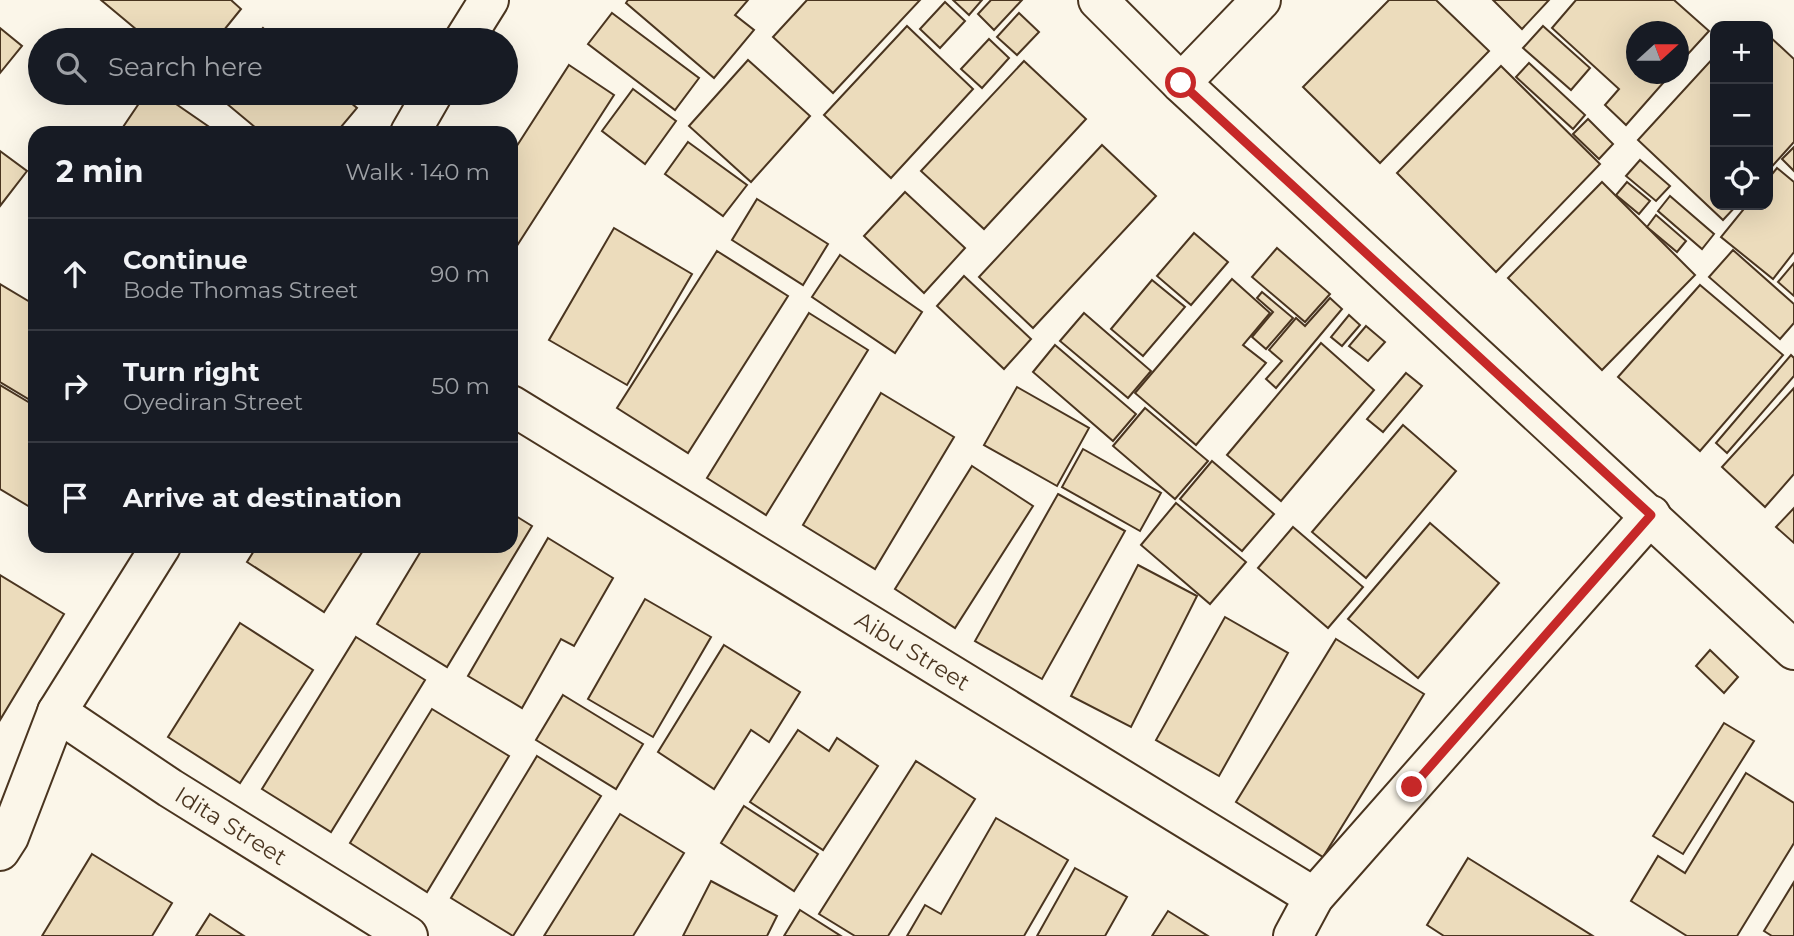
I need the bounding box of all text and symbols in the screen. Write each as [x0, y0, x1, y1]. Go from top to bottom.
north arrow [1626, 21, 1689, 84]
map controls [1710, 21, 1773, 210]
button: + [1710, 21, 1773, 84]
search box [28, 28, 518, 105]
icon: search [52, 48, 90, 86]
text: Search here [108, 51, 263, 83]
route start [1165, 67, 1196, 98]
button: − [1710, 84, 1773, 147]
button: locate [1710, 147, 1773, 210]
text: 2 min [56, 153, 143, 190]
text: Walk · 140 m [345, 158, 490, 186]
text: Continue [123, 244, 248, 276]
icon: ahead [56, 255, 94, 293]
text: 90 m [430, 260, 490, 288]
text: Bode Thomas Street [123, 276, 358, 304]
text: Turn right [123, 356, 259, 388]
icon: right [56, 367, 94, 405]
text: 50 m [431, 372, 490, 400]
text: Oyediran Street [123, 388, 303, 416]
icon: arrive [56, 479, 94, 517]
text: Arrive at destination [123, 482, 402, 514]
street label: Aibu Street [850, 605, 975, 697]
route end [1396, 771, 1427, 802]
street label: Idita Street [170, 781, 292, 871]

